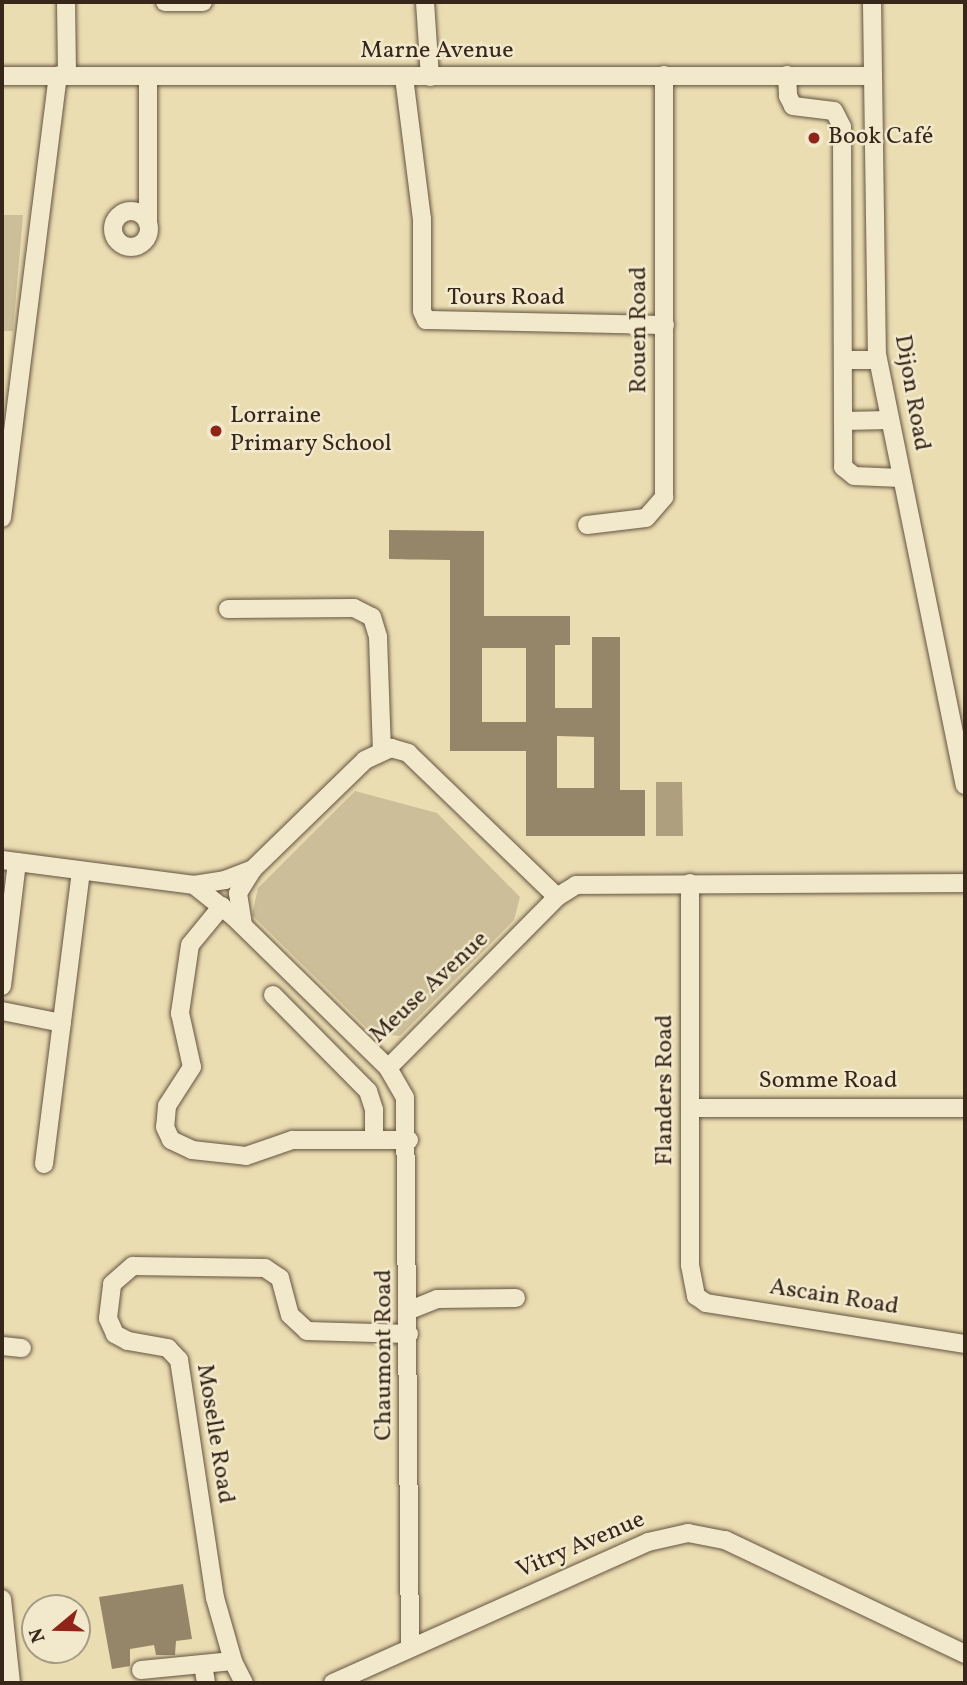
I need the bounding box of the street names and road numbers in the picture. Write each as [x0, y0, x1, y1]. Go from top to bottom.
street label: Marne Avenue [360, 38, 514, 66]
street label: Rouen Road [626, 267, 654, 393]
street label: Tours Road [447, 285, 565, 313]
street label: Dijon Road [887, 333, 935, 453]
street label: Meuse Avenue [365, 926, 495, 1050]
street label: Flanders Road [652, 1014, 680, 1166]
street label: Somme Road [759, 1068, 897, 1096]
street label: Chaumont Road [371, 1269, 399, 1441]
street label: Ascain Road [767, 1274, 901, 1322]
street label: Moselle Road [189, 1362, 239, 1506]
street label: Vitry Avenue [512, 1506, 650, 1586]

